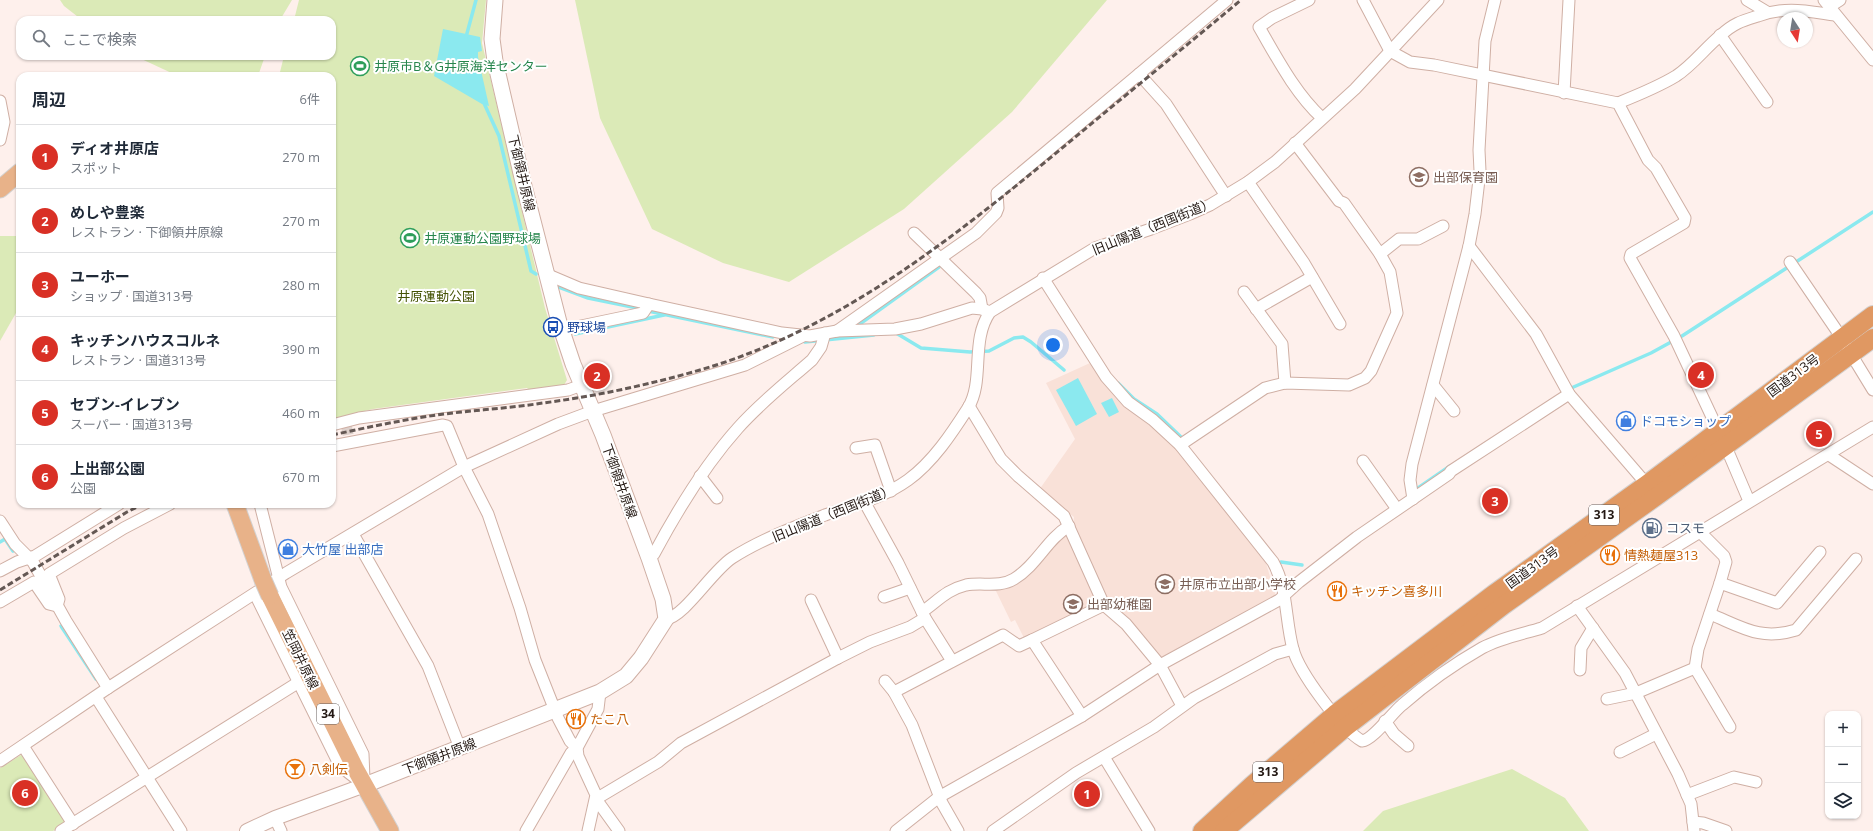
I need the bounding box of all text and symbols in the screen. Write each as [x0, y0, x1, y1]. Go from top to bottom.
north arrow [1777, 12, 1813, 48]
search box [16, 16, 336, 60]
icon: search [30, 27, 52, 49]
text: ここで検索 [62, 29, 137, 49]
sports icon: 井原市B＆G井原海洋センター [349, 55, 371, 77]
place label: 井原市B＆G井原海洋センター [374, 57, 548, 75]
text: 周辺 [32, 88, 66, 111]
text: 6件 [300, 90, 320, 108]
street label: 下御領井原線 [504, 133, 540, 213]
text: ディオ井原店 [70, 138, 159, 158]
text: 1 [41, 148, 49, 166]
text: 270 m [282, 148, 320, 166]
text: スポット [70, 159, 122, 177]
school or university icon: 出部保育園 [1408, 166, 1430, 188]
place label: 出部保育園 [1433, 168, 1498, 186]
street label: 旧山陽道（西国街道） [1089, 193, 1217, 259]
text: めしや豊楽 [70, 202, 145, 222]
text: 2 [41, 212, 49, 230]
text: 270 m [282, 212, 320, 230]
text: レストラン · 下御領井原線 [70, 223, 223, 241]
sports icon: 井原運動公園野球場 [399, 227, 421, 249]
place label: 井原運動公園野球場 [424, 229, 541, 247]
text: ユーホー [70, 266, 130, 286]
text: 3 [41, 276, 49, 294]
text: 280 m [282, 276, 320, 294]
text: ショップ · 国道313号 [70, 287, 193, 305]
park label: 井原運動公園 [397, 287, 475, 305]
bus stop icon: 野球場 [542, 316, 564, 338]
place label: 野球場 [567, 318, 606, 336]
text: キッチンハウスコルネ [70, 330, 220, 350]
your location [1043, 335, 1063, 355]
text: 4 [41, 340, 49, 358]
text: 390 m [282, 340, 320, 358]
street label: 国道313号 [1763, 349, 1823, 401]
text: レストラン · 国道313号 [70, 351, 206, 369]
pin: 4 [1688, 360, 1714, 390]
pin: 2 [584, 361, 610, 391]
text: セブン-イレブン [70, 394, 180, 414]
text: 5 [41, 404, 49, 422]
text: 460 m [282, 404, 320, 422]
shop icon: ドコモショップ [1615, 410, 1637, 432]
place label: ドコモショップ [1640, 412, 1731, 430]
text: スーパー · 国道313号 [70, 415, 193, 433]
pin: 5 [1806, 419, 1832, 449]
street label: 下御領井原線 [598, 441, 642, 521]
text: 上出部公園 [70, 458, 145, 478]
text: 6 [41, 468, 49, 486]
text: 670 m [282, 468, 320, 486]
text: 公園 [70, 479, 96, 497]
street label: 旧山陽道（西国街道） [769, 480, 897, 546]
pin: 3 [1482, 486, 1508, 516]
road number: 313 [1589, 505, 1619, 525]
fuel station icon: コスモ [1641, 517, 1663, 539]
place label: コスモ [1666, 519, 1705, 537]
shop icon: 大竹屋 出部店 [277, 538, 299, 560]
place label: 大竹屋 出部店 [302, 540, 383, 558]
street label: 国道313号 [1502, 542, 1562, 592]
restaurant icon: 情熱麺屋313 [1599, 544, 1621, 566]
place label: 情熱麺屋313 [1624, 546, 1698, 564]
school or university icon: 井原市立出部小学校 [1154, 573, 1176, 595]
place label: 井原市立出部小学校 [1179, 575, 1296, 593]
restaurant icon: キッチン喜多川 [1326, 580, 1348, 602]
place label: キッチン喜多川 [1351, 582, 1442, 600]
school or university icon: 出部幼稚園 [1062, 593, 1084, 615]
place label: 出部幼稚園 [1087, 595, 1152, 613]
street label: 笠岡井原線 [279, 626, 323, 692]
road number: 34 [317, 704, 339, 724]
restaurant icon: たこ八 [565, 708, 587, 730]
place label: たこ八 [590, 710, 629, 728]
map controls [1825, 711, 1861, 819]
button: + [1825, 711, 1861, 747]
street label: 下御領井原線 [399, 734, 479, 778]
button: − [1825, 747, 1861, 783]
bar icon: 八剣伝 [284, 758, 306, 780]
place label: 八剣伝 [309, 760, 348, 778]
road number: 313 [1253, 762, 1283, 782]
pin: 6 [12, 778, 38, 808]
pin: 1 [1074, 779, 1100, 809]
button: layers [1825, 783, 1861, 819]

